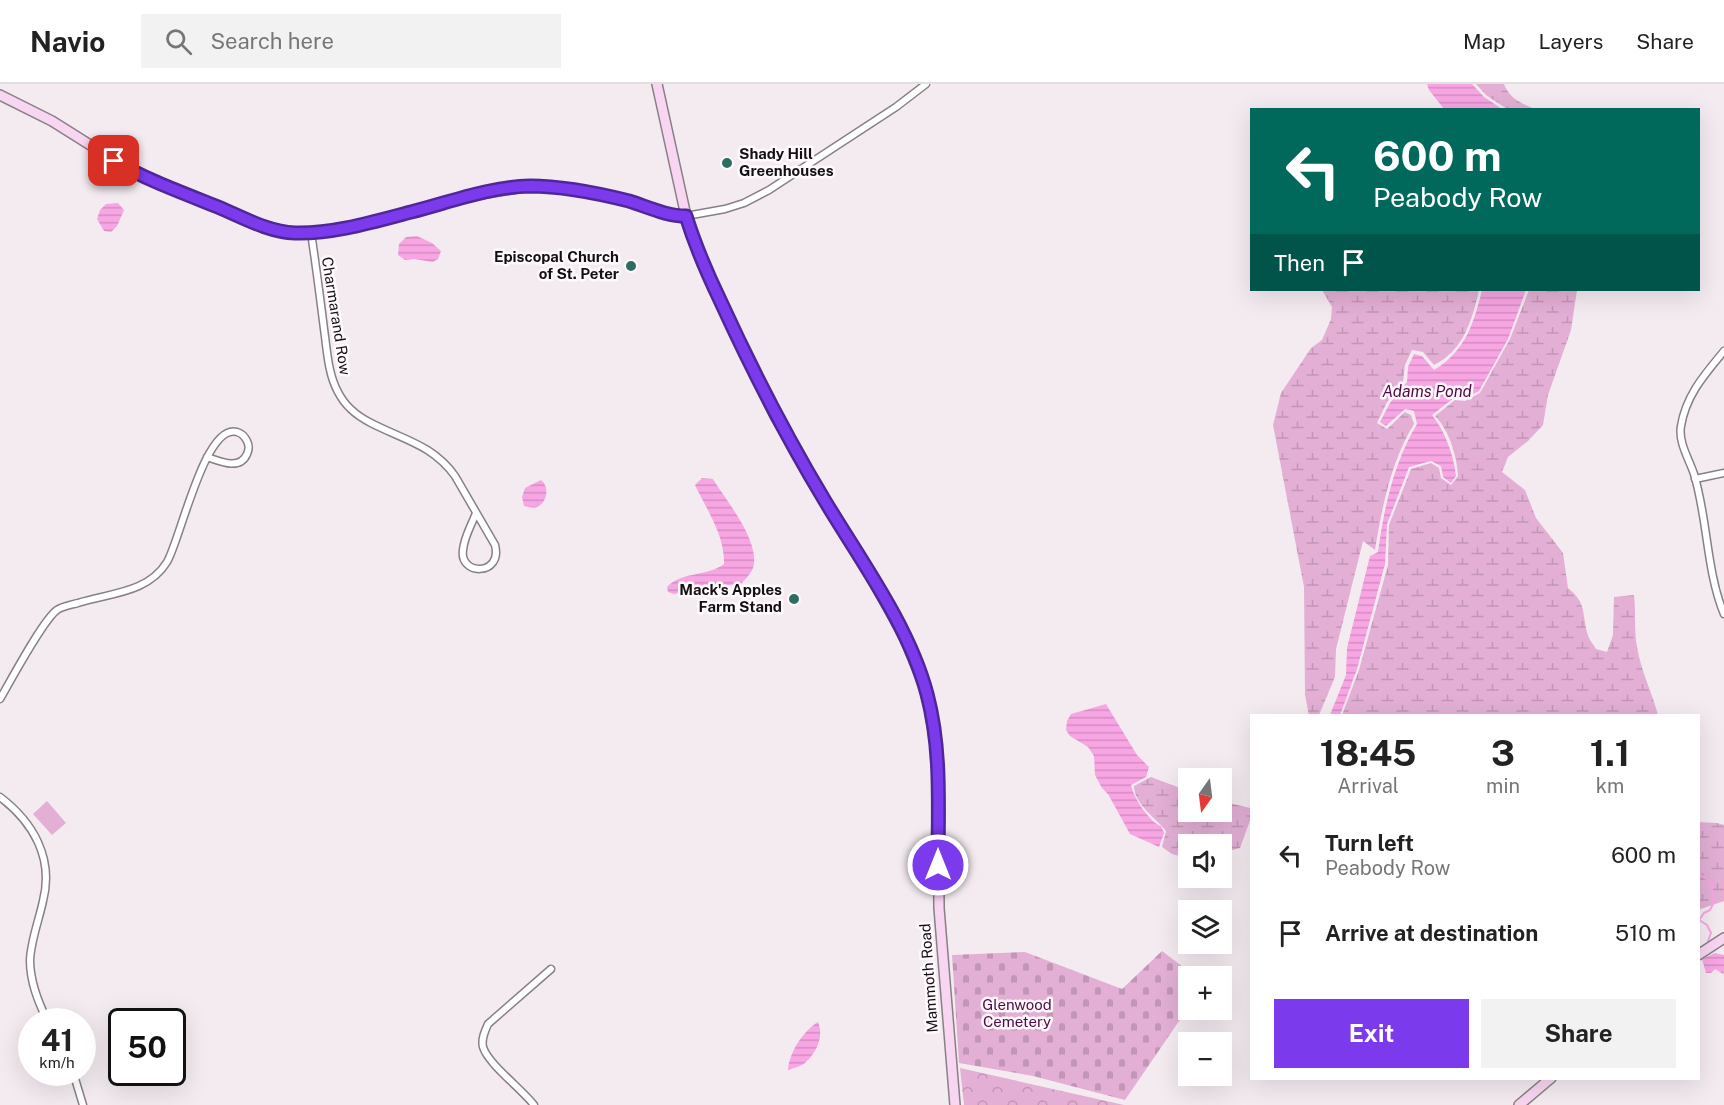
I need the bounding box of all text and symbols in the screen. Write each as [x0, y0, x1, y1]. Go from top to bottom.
search box [141, 14, 561, 68]
text: Navio [30, 25, 105, 58]
icon: search [162, 25, 195, 58]
text: Search here [210, 28, 334, 54]
text: Map [1463, 29, 1506, 54]
text: Layers [1539, 29, 1603, 54]
text: Share [1636, 29, 1694, 54]
text: 600 m [1373, 131, 1502, 180]
icon: left [1274, 132, 1352, 210]
pin [88, 135, 139, 186]
icon: arrive [97, 144, 130, 177]
place label: Shady Hill Greenhouses [739, 145, 834, 179]
marker: Shady Hill Greenhouses [720, 156, 734, 170]
text: Peabody Row [1373, 181, 1542, 213]
icon: arrive [1337, 246, 1370, 279]
place label: Episcopal Church of St. Peter [494, 248, 619, 282]
text: Then [1274, 250, 1325, 276]
street label: Charmarand Row [319, 256, 354, 377]
marker: Episcopal Church of St. Peter [624, 259, 638, 273]
water label: Adams Pond [1382, 382, 1473, 401]
place label: Mack's Apples Farm Stand [679, 581, 782, 615]
marker: Mack's Apples Farm Stand [787, 592, 801, 606]
text: 18:45 [1320, 732, 1416, 774]
text: 3 [1491, 732, 1515, 774]
text: 1.1 [1590, 732, 1630, 774]
north arrow [1178, 768, 1232, 822]
map controls [1178, 768, 1232, 1086]
text: Arrival [1337, 774, 1399, 798]
text: min [1486, 774, 1520, 798]
text: km [1596, 774, 1624, 798]
text: Turn left [1325, 830, 1414, 856]
position arrow [906, 833, 970, 897]
button: sound [1178, 834, 1232, 888]
icon: left [1274, 839, 1307, 872]
text: 600 m [1611, 842, 1676, 868]
text: Peabody Row [1325, 856, 1450, 880]
button: layers [1178, 900, 1232, 954]
icon: arrive [1274, 917, 1307, 950]
text: Arrive at destination [1325, 920, 1538, 946]
text: 510 m [1615, 920, 1676, 946]
street label: Mammoth Road [916, 923, 941, 1033]
button: + [1178, 966, 1232, 1020]
park label: Glenwood Cemetery [982, 996, 1052, 1030]
button: Exit [1274, 999, 1469, 1068]
button: Share [1481, 999, 1676, 1068]
speed limit sign: 50 [108, 1008, 186, 1086]
text: 41 [41, 1022, 73, 1058]
button: − [1178, 1032, 1232, 1086]
text: km/h [39, 1054, 75, 1071]

